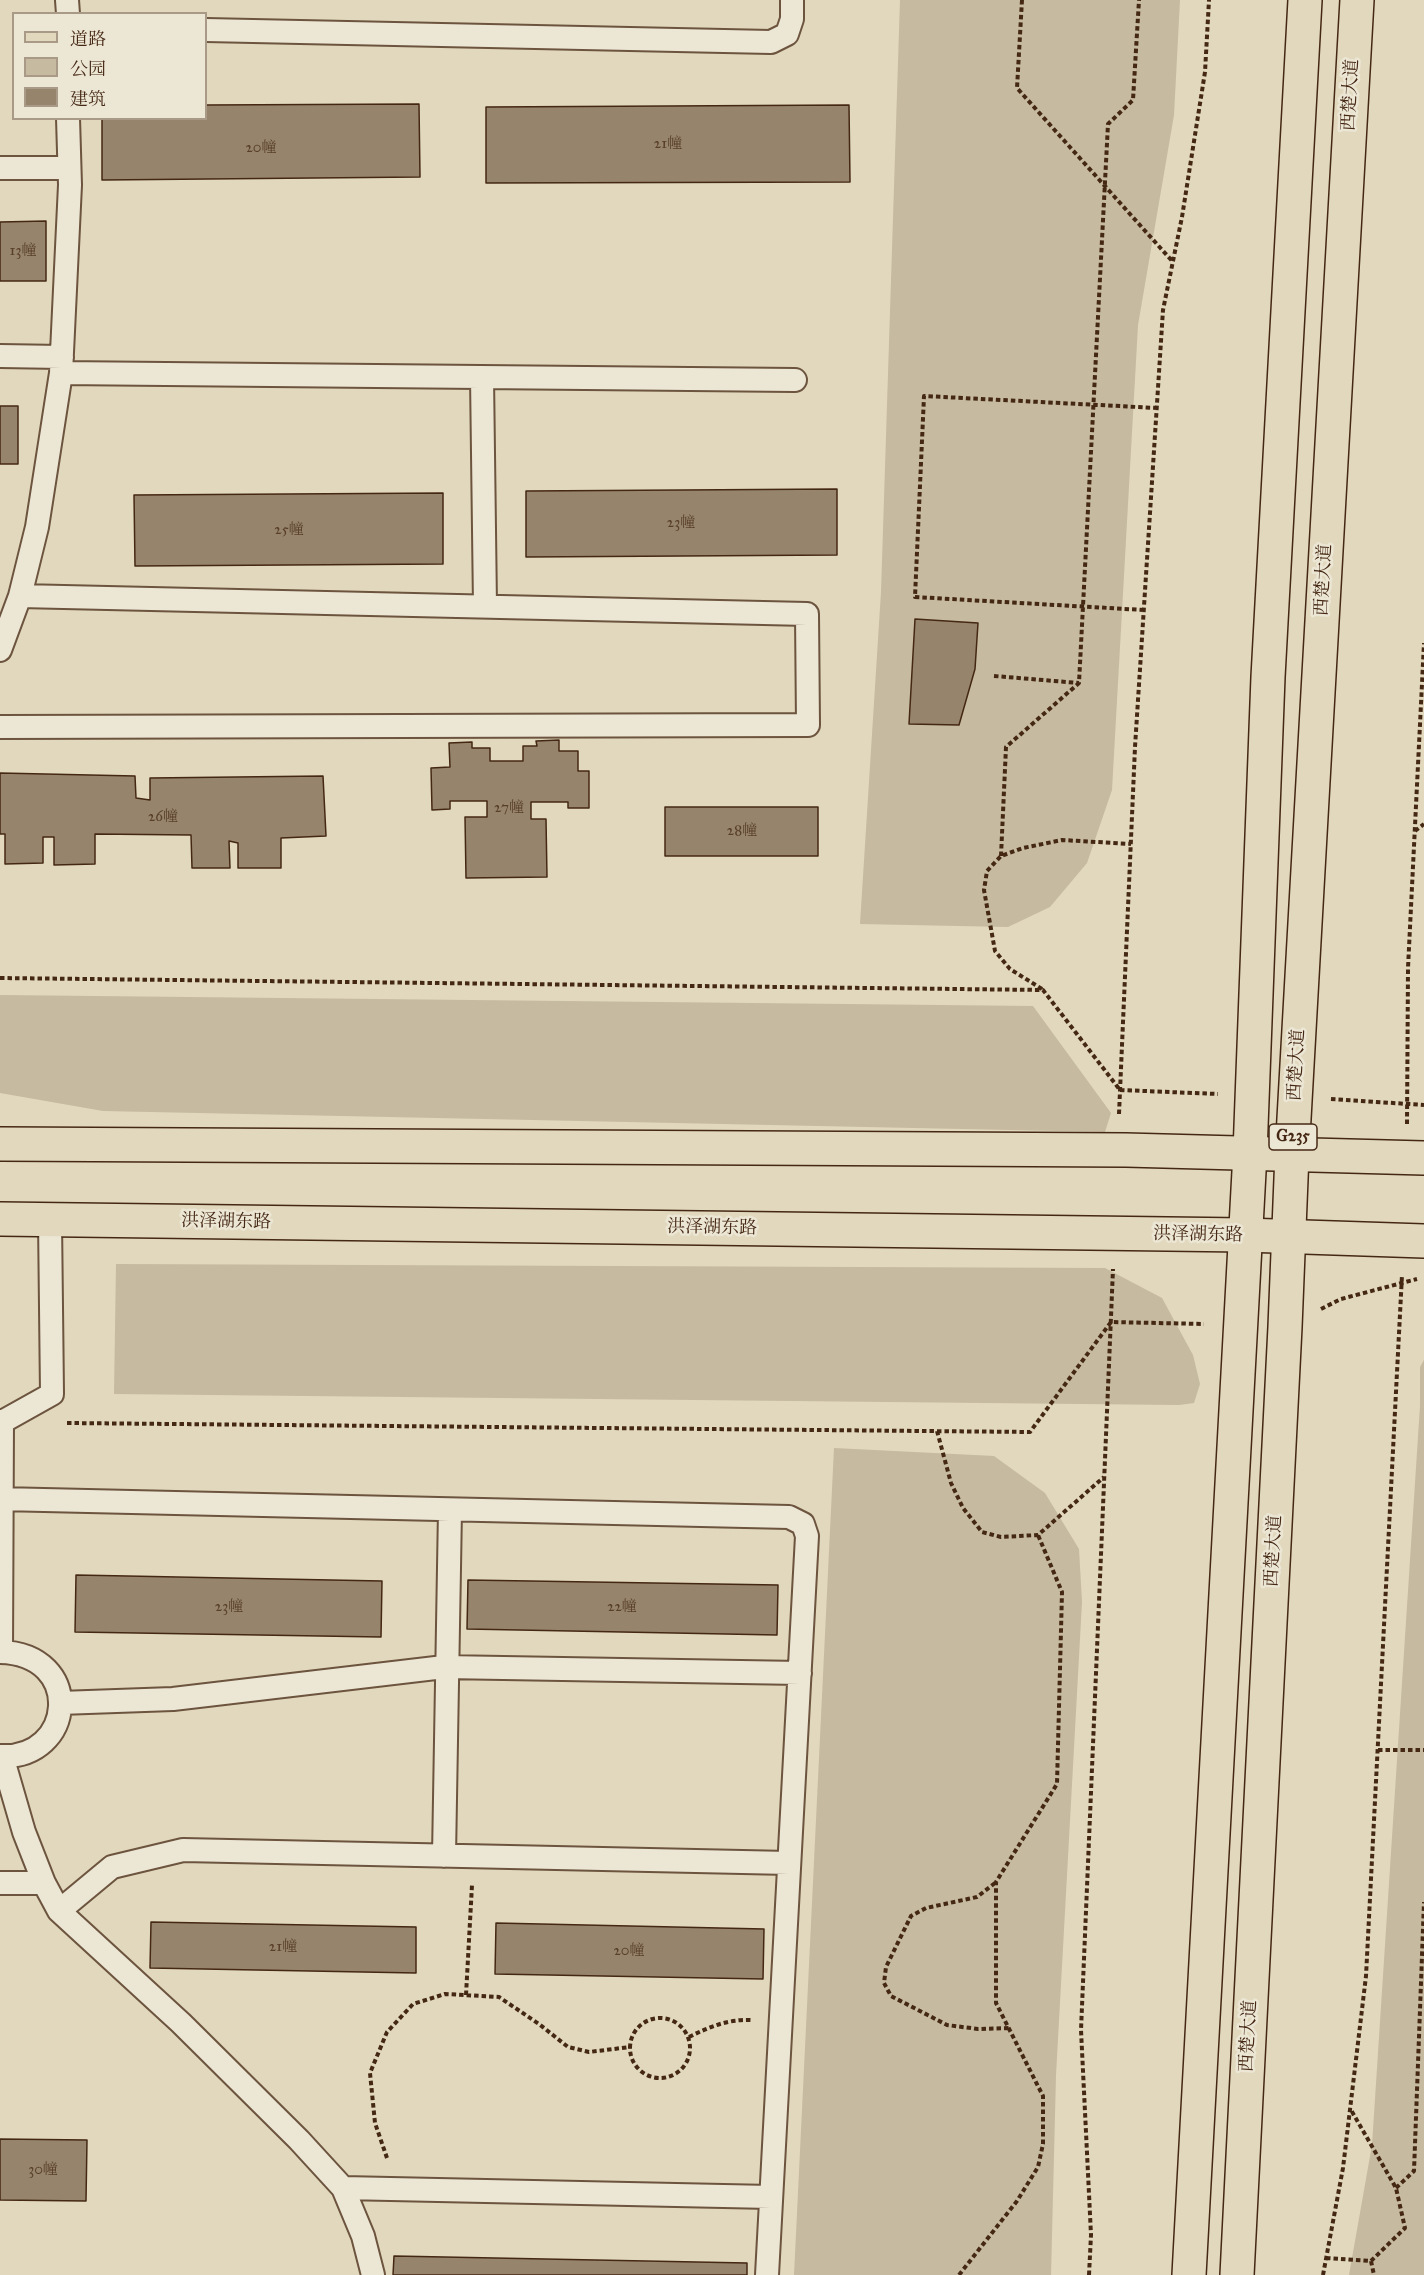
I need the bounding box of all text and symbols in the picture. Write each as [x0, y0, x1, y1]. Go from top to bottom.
legend [12, 12, 207, 120]
text: 道路 [70, 28, 106, 50]
text: 公园 [70, 58, 106, 80]
street label: 西楚大道 [1338, 58, 1364, 132]
text: 建筑 [70, 88, 106, 110]
house number: 21幢 [654, 135, 682, 153]
house number: 20幢 [245, 139, 277, 157]
house number: 13幢 [10, 242, 36, 260]
house number: 23幢 [667, 514, 695, 532]
house number: 25幢 [274, 521, 304, 539]
street label: 西楚大道 [1311, 543, 1337, 617]
house number: 27幢 [494, 799, 524, 817]
house number: 26幢 [148, 808, 178, 826]
house number: 28幢 [727, 822, 757, 840]
street label: 西楚大道 [1284, 1028, 1310, 1102]
road number: G235 [1269, 1124, 1317, 1150]
street label: 洪泽湖东路 [181, 1210, 271, 1234]
street label: 洪泽湖东路 [667, 1216, 757, 1240]
street label: 洪泽湖东路 [1153, 1223, 1243, 1247]
street label: 西楚大道 [1261, 1514, 1287, 1588]
house number: 23幢 [215, 1598, 243, 1616]
house number: 22幢 [607, 1598, 637, 1616]
house number: 21幢 [269, 1938, 297, 1956]
house number: 20幢 [613, 1942, 645, 1960]
street label: 西楚大道 [1236, 1999, 1262, 2073]
house number: 30幢 [28, 2161, 58, 2179]

